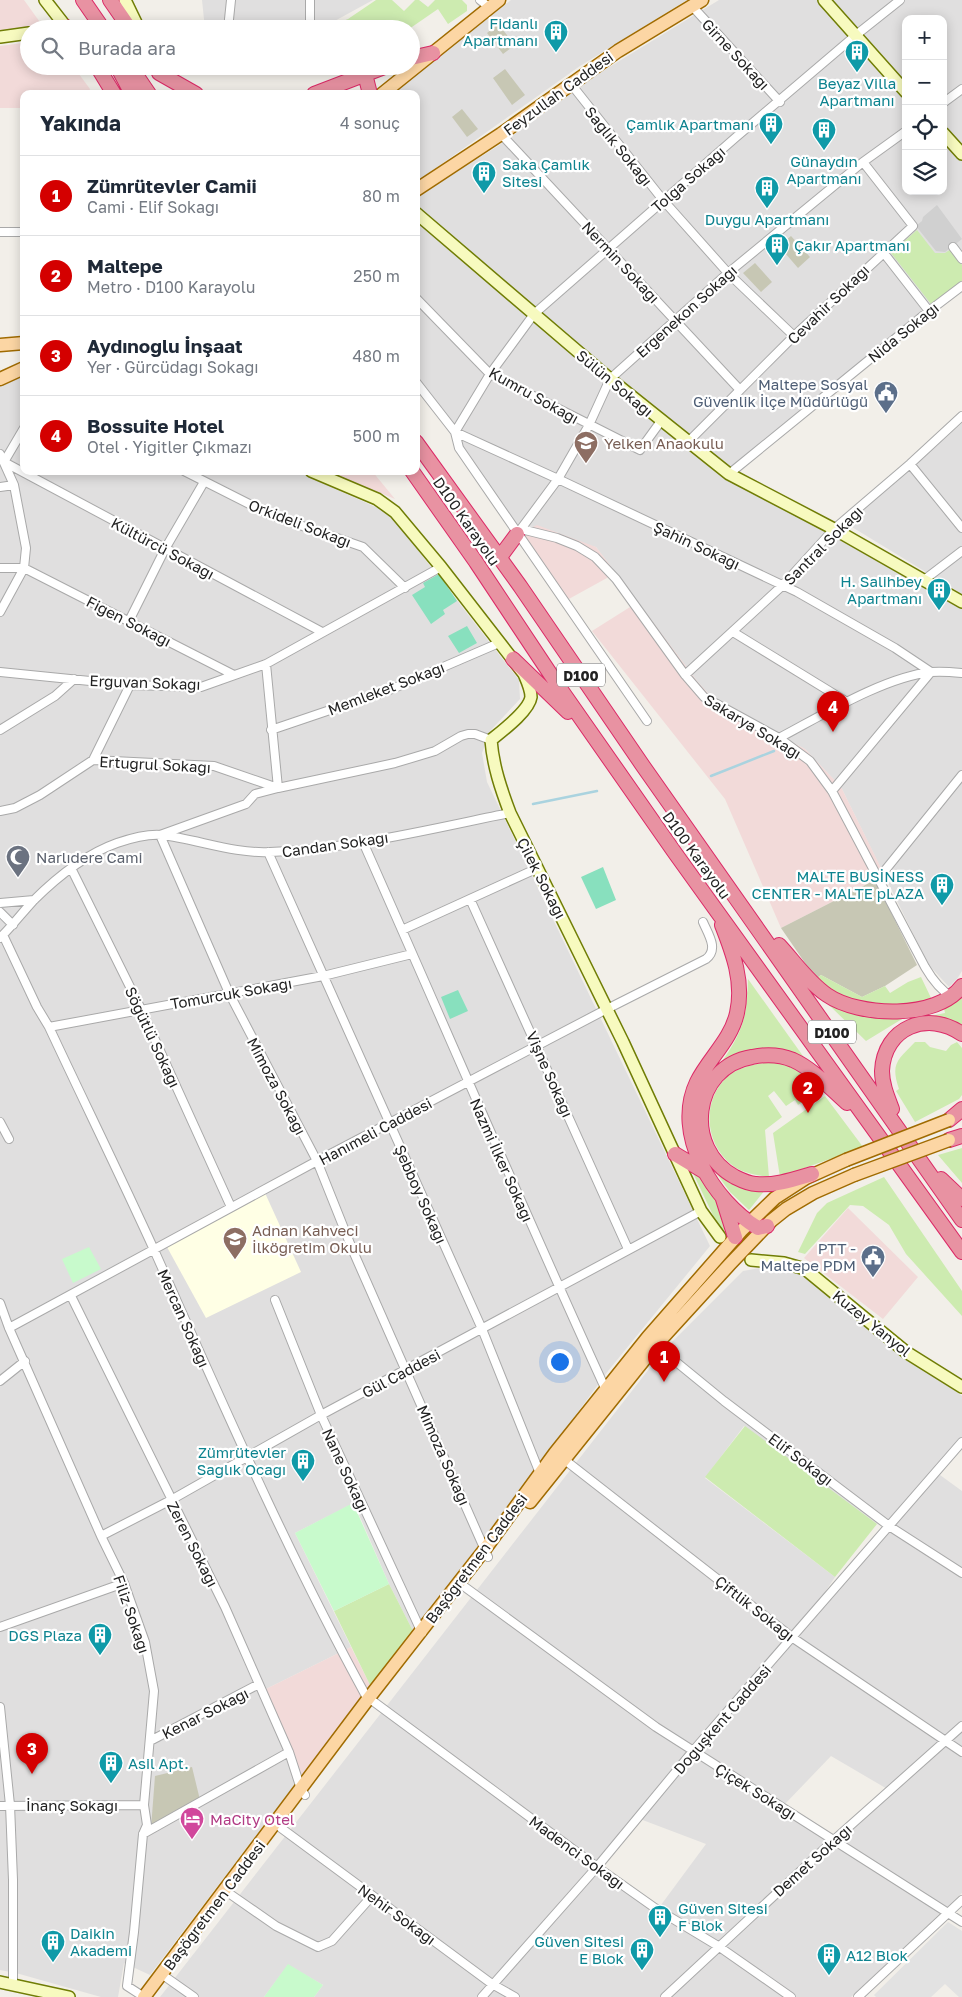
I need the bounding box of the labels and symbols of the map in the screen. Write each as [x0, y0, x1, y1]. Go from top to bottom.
place label: Fidanlı Apartmanı [463, 14, 538, 49]
street label: Girne Sokağı [698, 15, 774, 93]
building icon: Fidanlı Apartmanı [543, 19, 569, 53]
building icon: Beyaz Villa Apartmanı [844, 39, 870, 73]
street label: Feyzullah Caddesi [500, 47, 616, 139]
place label: Beyaz Villa Apartmanı [818, 74, 896, 109]
street label: Sağlık Sokağı [581, 103, 657, 189]
building icon: Çamlık Apartmanı [758, 111, 784, 145]
place label: Çamlık Apartmanı [626, 115, 754, 133]
building icon: Günaydın Apartmanı [811, 117, 837, 151]
street label: Tolga Sokağı [647, 142, 729, 216]
place label: Günaydın Apartmanı [787, 152, 861, 187]
place label: Saka Çamlık Sitesi [502, 155, 590, 190]
building icon: Saka Çamlık Sitesi [471, 160, 497, 194]
building icon: Duygu Apartmanı [754, 175, 780, 209]
place label: Duygu Apartmanı [705, 210, 829, 228]
street label: Nermin Sokağı [579, 218, 663, 306]
building icon: Çakır Apartmanı [764, 232, 790, 266]
place label: Çakır Apartmanı [794, 236, 910, 254]
street label: Ergenekon Sokağı [632, 261, 740, 361]
street label: Cevahir Sokağı [783, 261, 873, 347]
street label: Nida Sokağı [864, 298, 942, 366]
street label: Sülün Sokağı [573, 346, 657, 420]
street label: Kumru Sokağı [486, 363, 582, 427]
place label: Maltepe Sosyal Güvenlik İlçe Müdürlüğü [693, 375, 868, 410]
public building icon: Maltepe Sosyal Güvenlik İlçe Müdürlüğü [873, 380, 899, 414]
school or university icon: Yelken Anaokulu [573, 430, 599, 464]
place label: Yelken Anaokulu [604, 434, 724, 452]
street label: D100 Karayolu [430, 473, 504, 569]
street label: Orkideli Sokağı [246, 495, 354, 551]
street label: Santral Sokağı [780, 502, 866, 588]
street label: Kültürcü Sokağı [108, 513, 218, 583]
street label: Şahin Sokağı [651, 517, 743, 573]
place label: H. Salihbey Apartmanı [840, 572, 923, 607]
building icon: H. Salihbey Apartmanı [926, 577, 952, 611]
street label: Figen Sokağı [84, 592, 174, 650]
street label: Memleket Sokağı [325, 657, 447, 719]
road number: D100 [557, 664, 605, 686]
street label: Erguvan Sokağı [89, 671, 201, 693]
street label: Sakarya Sokağı [701, 690, 805, 762]
pin: 4 [817, 691, 849, 732]
street label: Ertuğrul Sokağı [99, 752, 211, 776]
street label: D100 Karayolu [659, 808, 735, 902]
street label: Candan Sokağı [281, 828, 389, 860]
street label: Çilek Sokağı [514, 835, 570, 921]
mosque icon: Narlıdere Cami [5, 844, 31, 878]
place label: Narlıdere Cami [36, 848, 143, 866]
place label: MALTE BUSİNESS CENTER - MALTE pLAZA [752, 867, 924, 902]
building icon: MALTE BUSİNESS CENTER - MALTE pLAZA [929, 872, 955, 906]
street label: Tomurcuk Sokağı [169, 973, 293, 1013]
street label: Söğütlü Sokağı [122, 984, 184, 1090]
road number: D100 [808, 1020, 856, 1044]
street label: Vişne Sokağı [523, 1028, 577, 1120]
street label: Mimoza Sokağı [244, 1034, 310, 1138]
pin: 2 [792, 1072, 824, 1113]
street label: Hanımeli Caddesi [315, 1094, 435, 1168]
street label: Nazmi İlker Sokağı [467, 1095, 537, 1225]
street label: Şebboy Sokağı [391, 1142, 451, 1246]
place label: Adnan Kahveci İlköğretim Okulu [252, 1221, 372, 1256]
school or university icon: Adnan Kahveci İlköğretim Okulu [222, 1226, 248, 1260]
place label: PTT - Maltepe PDM [761, 1239, 856, 1274]
public building icon: PTT - Maltepe PDM [860, 1244, 886, 1278]
street label: Mercan Sokağı [154, 1266, 214, 1370]
street label: Kuzey Yanyol [829, 1286, 915, 1360]
pin: 1 [648, 1341, 680, 1382]
street label: Gül Caddesi [359, 1345, 443, 1401]
your location [547, 1349, 573, 1375]
street label: Mimoza Sokağı [414, 1402, 474, 1508]
street label: Nane Sokağı [319, 1425, 373, 1515]
street label: Elif Sokağı [765, 1429, 837, 1489]
place label: Zümrütevler Sağlık Ocağı [197, 1443, 286, 1478]
building icon: Zümrütevler Sağlık Ocağı [290, 1448, 316, 1482]
street label: Başöğretmen Caddesi [421, 1490, 531, 1626]
street label: Zeren Sokağı [164, 1498, 222, 1590]
street label: Çiftlik Sokağı [712, 1571, 798, 1645]
street label: Filiz Sokağı [110, 1572, 154, 1656]
building icon: DGS Plaza [87, 1622, 113, 1656]
place label: DGS Plaza [8, 1626, 82, 1644]
street label: Doğuşkent Caddesi [670, 1661, 774, 1777]
street label: Kenar Sokağı [159, 1683, 251, 1743]
pin: 3 [16, 1733, 48, 1774]
building icon: Asil Apt. [98, 1750, 124, 1784]
place label: Asil Apt. [128, 1754, 189, 1772]
street label: Çiçek Sokağı [712, 1759, 800, 1823]
street label: İnanç Sokağı [26, 1796, 118, 1814]
hotel icon: MaCity Otel [179, 1806, 205, 1840]
place label: MaCity Otel [210, 1810, 295, 1828]
street label: Madenci Sokağı [526, 1811, 628, 1893]
street label: Demet Sokağı [769, 1820, 855, 1900]
street label: Başöğretmen Caddesi [159, 1837, 269, 1973]
street label: Nehir Sokağı [355, 1880, 439, 1948]
place label: Güven Sitesi F Blok [678, 1899, 768, 1934]
building icon: Güven Sitesi F Blok [647, 1904, 673, 1938]
place label: Daikin Akademi [70, 1924, 132, 1959]
building icon: Daikin Akademi [40, 1929, 66, 1963]
place label: Güven Sitesi E Blok [534, 1932, 625, 1967]
building icon: Güven Sitesi E Blok [629, 1937, 655, 1971]
building icon: A12 Blok [816, 1942, 842, 1976]
place label: A12 Blok [846, 1946, 908, 1964]

